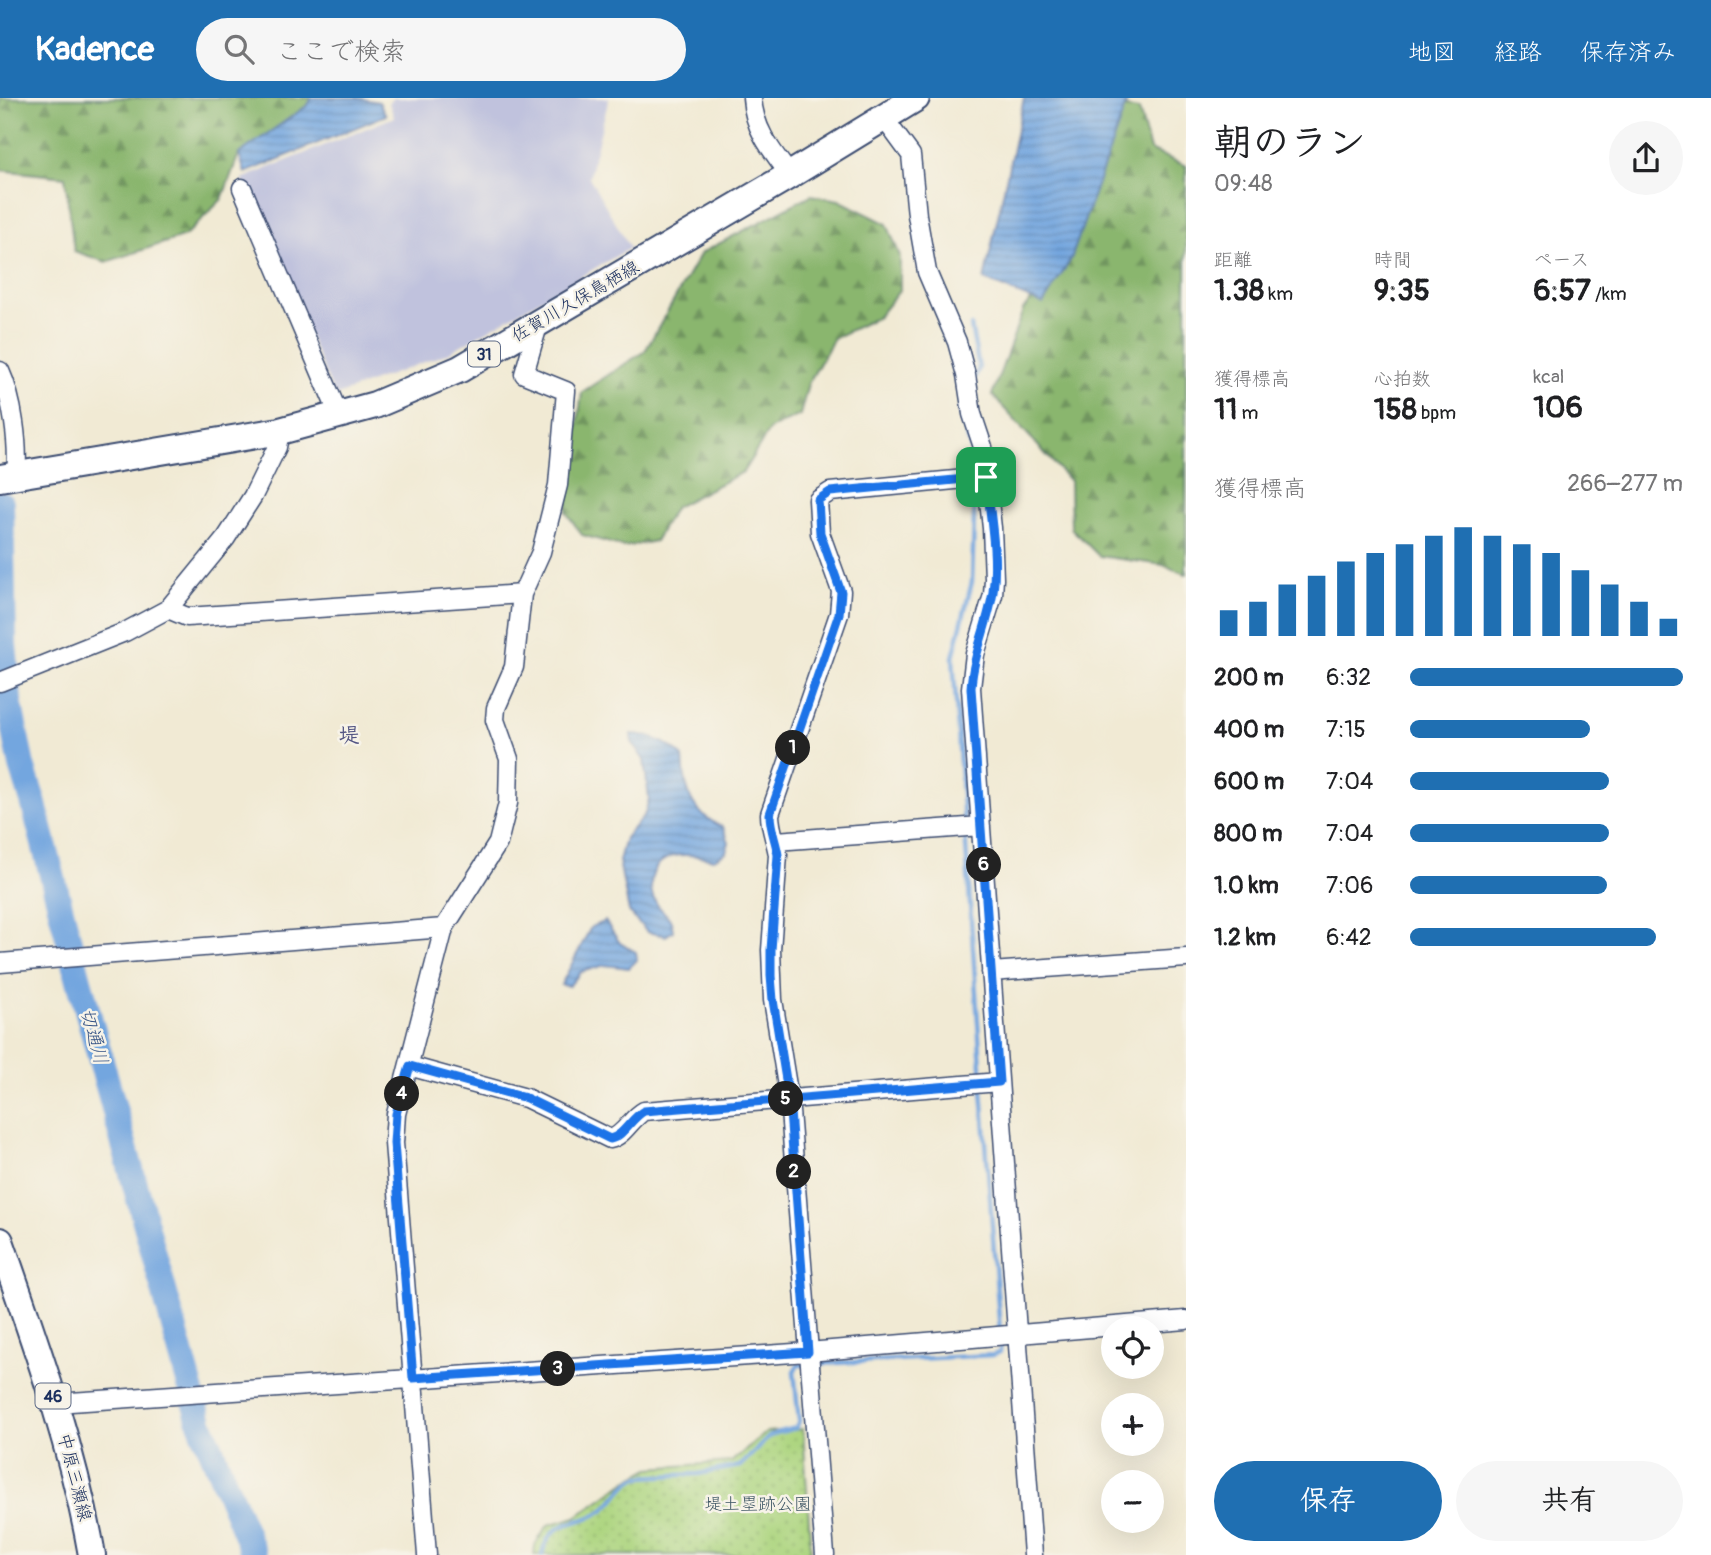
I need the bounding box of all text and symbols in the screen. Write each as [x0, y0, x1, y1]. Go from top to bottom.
search box [196, 18, 686, 81]
text: Kadence [35, 29, 154, 70]
icon: search [220, 30, 258, 68]
text: ここで検索 [276, 36, 406, 68]
text: 地図 [1408, 38, 1456, 67]
text: 経路 [1494, 38, 1542, 67]
text: 保存済み [1580, 38, 1676, 67]
text: 朝のラン [1214, 119, 1366, 167]
button: share [1609, 121, 1683, 195]
text: 09:48 [1214, 169, 1273, 198]
text: 距離 [1214, 248, 1252, 272]
text: 時間 [1374, 248, 1412, 272]
text: ペース [1533, 248, 1589, 272]
street label: 佐賀川久保鳥栖線 [507, 255, 643, 347]
text: 1.38 [1214, 272, 1264, 309]
text: 9:35 [1374, 272, 1430, 309]
text: 6:57 [1533, 272, 1591, 309]
text: km [1264, 282, 1293, 306]
text: /km [1591, 282, 1627, 306]
road number: 31 [468, 342, 500, 366]
text: kcal [1533, 365, 1564, 389]
text: 獲得標高 [1214, 367, 1290, 391]
text: 心拍数 [1374, 367, 1431, 391]
text: 106 [1533, 389, 1583, 426]
text: 11 [1214, 391, 1237, 428]
text: 158 [1374, 391, 1417, 428]
text: m [1237, 401, 1258, 425]
text: bpm [1417, 401, 1456, 425]
pin [956, 447, 1016, 507]
icon: arrive [967, 458, 1005, 496]
text: 266–277 m [1567, 469, 1683, 498]
text: 獲得標高 [1214, 474, 1306, 503]
text: 200 m [1214, 663, 1284, 692]
text: 6:32 [1326, 663, 1371, 692]
text: 400 m [1214, 715, 1284, 744]
text: 7:15 [1326, 715, 1366, 744]
district label: 堤 [339, 722, 360, 749]
pin: 1 [776, 730, 810, 766]
text: 1 [789, 735, 796, 759]
text: 600 m [1214, 767, 1284, 796]
text: 7:04 [1326, 767, 1373, 796]
text: 800 m [1214, 819, 1282, 848]
text: 7:04 [1326, 819, 1373, 848]
pin: 6 [967, 848, 1002, 882]
text: 6 [978, 852, 989, 876]
text: 1.0 km [1214, 871, 1279, 900]
text: 7:06 [1326, 871, 1373, 900]
text: 1.2 km [1214, 923, 1276, 952]
text: 6:42 [1326, 923, 1372, 952]
water label: 切通川 [75, 1006, 113, 1067]
pin: 4 [384, 1076, 420, 1112]
text: 4 [396, 1081, 407, 1105]
pin: 5 [768, 1082, 804, 1116]
text: 5 [780, 1086, 791, 1110]
pin: 2 [776, 1154, 812, 1190]
text: 2 [788, 1159, 799, 1183]
map controls [1101, 1316, 1164, 1533]
button: locate [1101, 1316, 1164, 1379]
pin: 3 [540, 1352, 576, 1386]
text: 3 [552, 1356, 563, 1380]
road number: 46 [36, 1384, 70, 1408]
button: + [1101, 1393, 1164, 1456]
street label: 中原三瀬線 [52, 1431, 97, 1524]
button: 保存 [1214, 1461, 1442, 1541]
button: 共有 [1456, 1461, 1683, 1541]
button: − [1101, 1470, 1164, 1533]
park label: 堤土塁跡公園 [704, 1493, 812, 1516]

